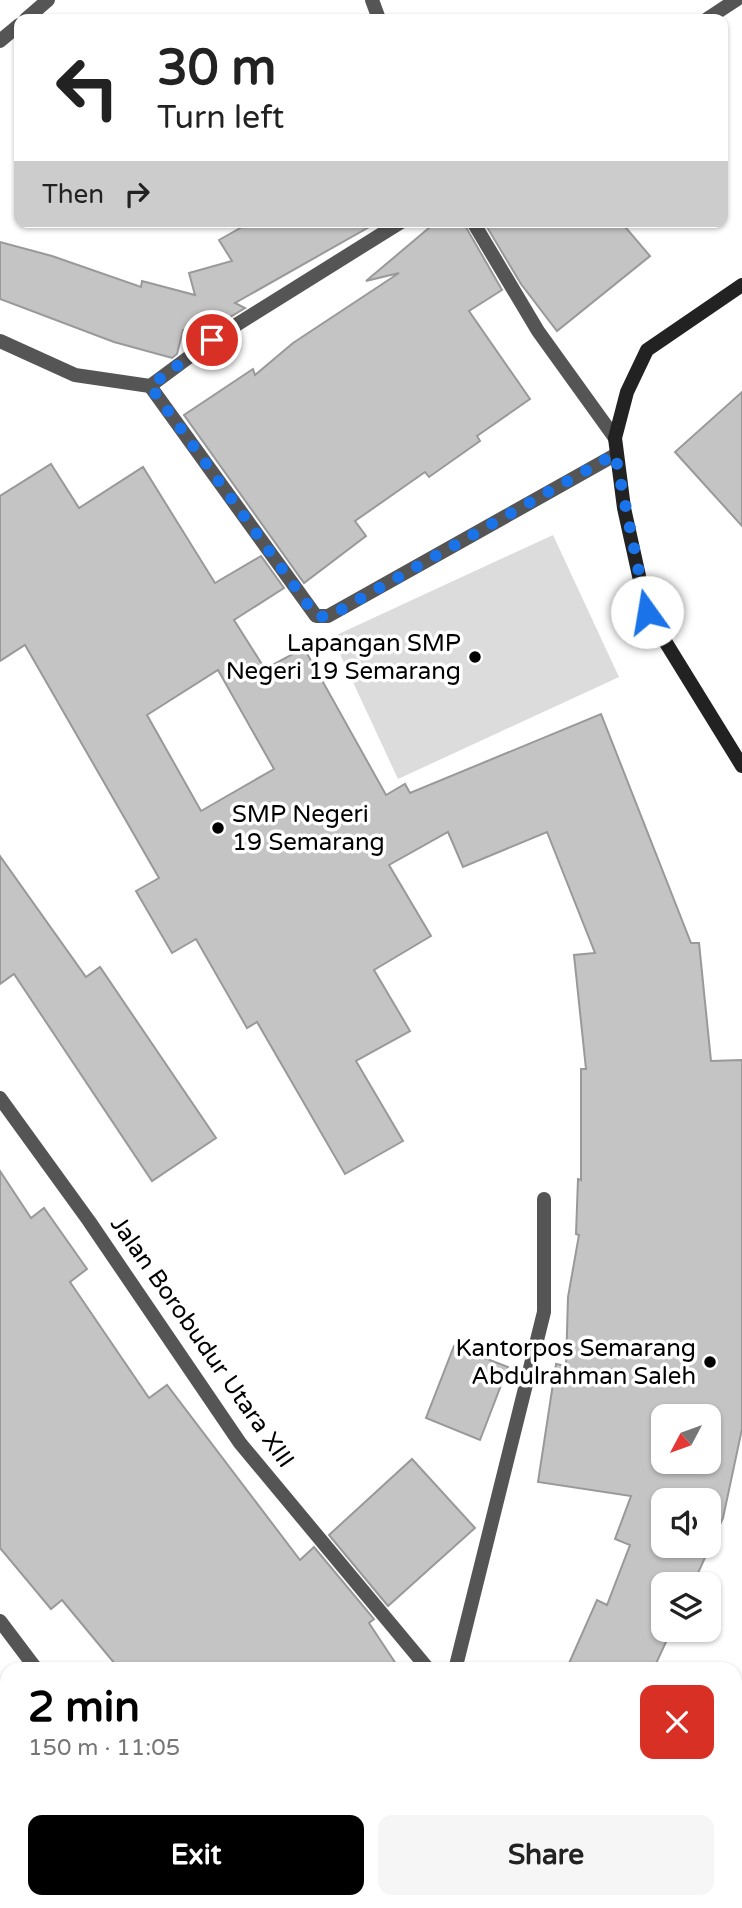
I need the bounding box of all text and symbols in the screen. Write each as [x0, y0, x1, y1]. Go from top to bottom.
text: 30 m [157, 39, 276, 98]
icon: left [42, 42, 133, 133]
text: Turn left [157, 99, 284, 137]
icon: right [118, 175, 156, 213]
text: Then [42, 179, 104, 210]
pin [182, 310, 242, 370]
icon: arrive [193, 321, 231, 359]
position arrow [610, 575, 684, 649]
place label: Lapangan SMP Negeri 19 Semarang [226, 629, 461, 686]
marker: Lapangan SMP Negeri 19 Semarang [467, 649, 483, 665]
place label: SMP Negeri 19 Semarang [232, 800, 385, 857]
marker: SMP Negeri 19 Semarang [210, 820, 226, 836]
street label: Jalan Borobudur Utara XIII [104, 1211, 300, 1473]
place label: Kantorpos Semarang Abdulrahman Saleh [455, 1334, 696, 1391]
marker: Kantorpos Semarang Abdulrahman Saleh [702, 1354, 718, 1370]
north arrow [651, 1404, 721, 1474]
map controls [651, 1404, 721, 1642]
button: sound [651, 1488, 721, 1558]
button: layers [651, 1572, 721, 1642]
text: 2 min [28, 1682, 140, 1733]
button: close [640, 1685, 714, 1759]
text: 150 m · 11:05 [28, 1734, 180, 1762]
button: Exit [28, 1815, 364, 1895]
button: Share [378, 1815, 714, 1895]

